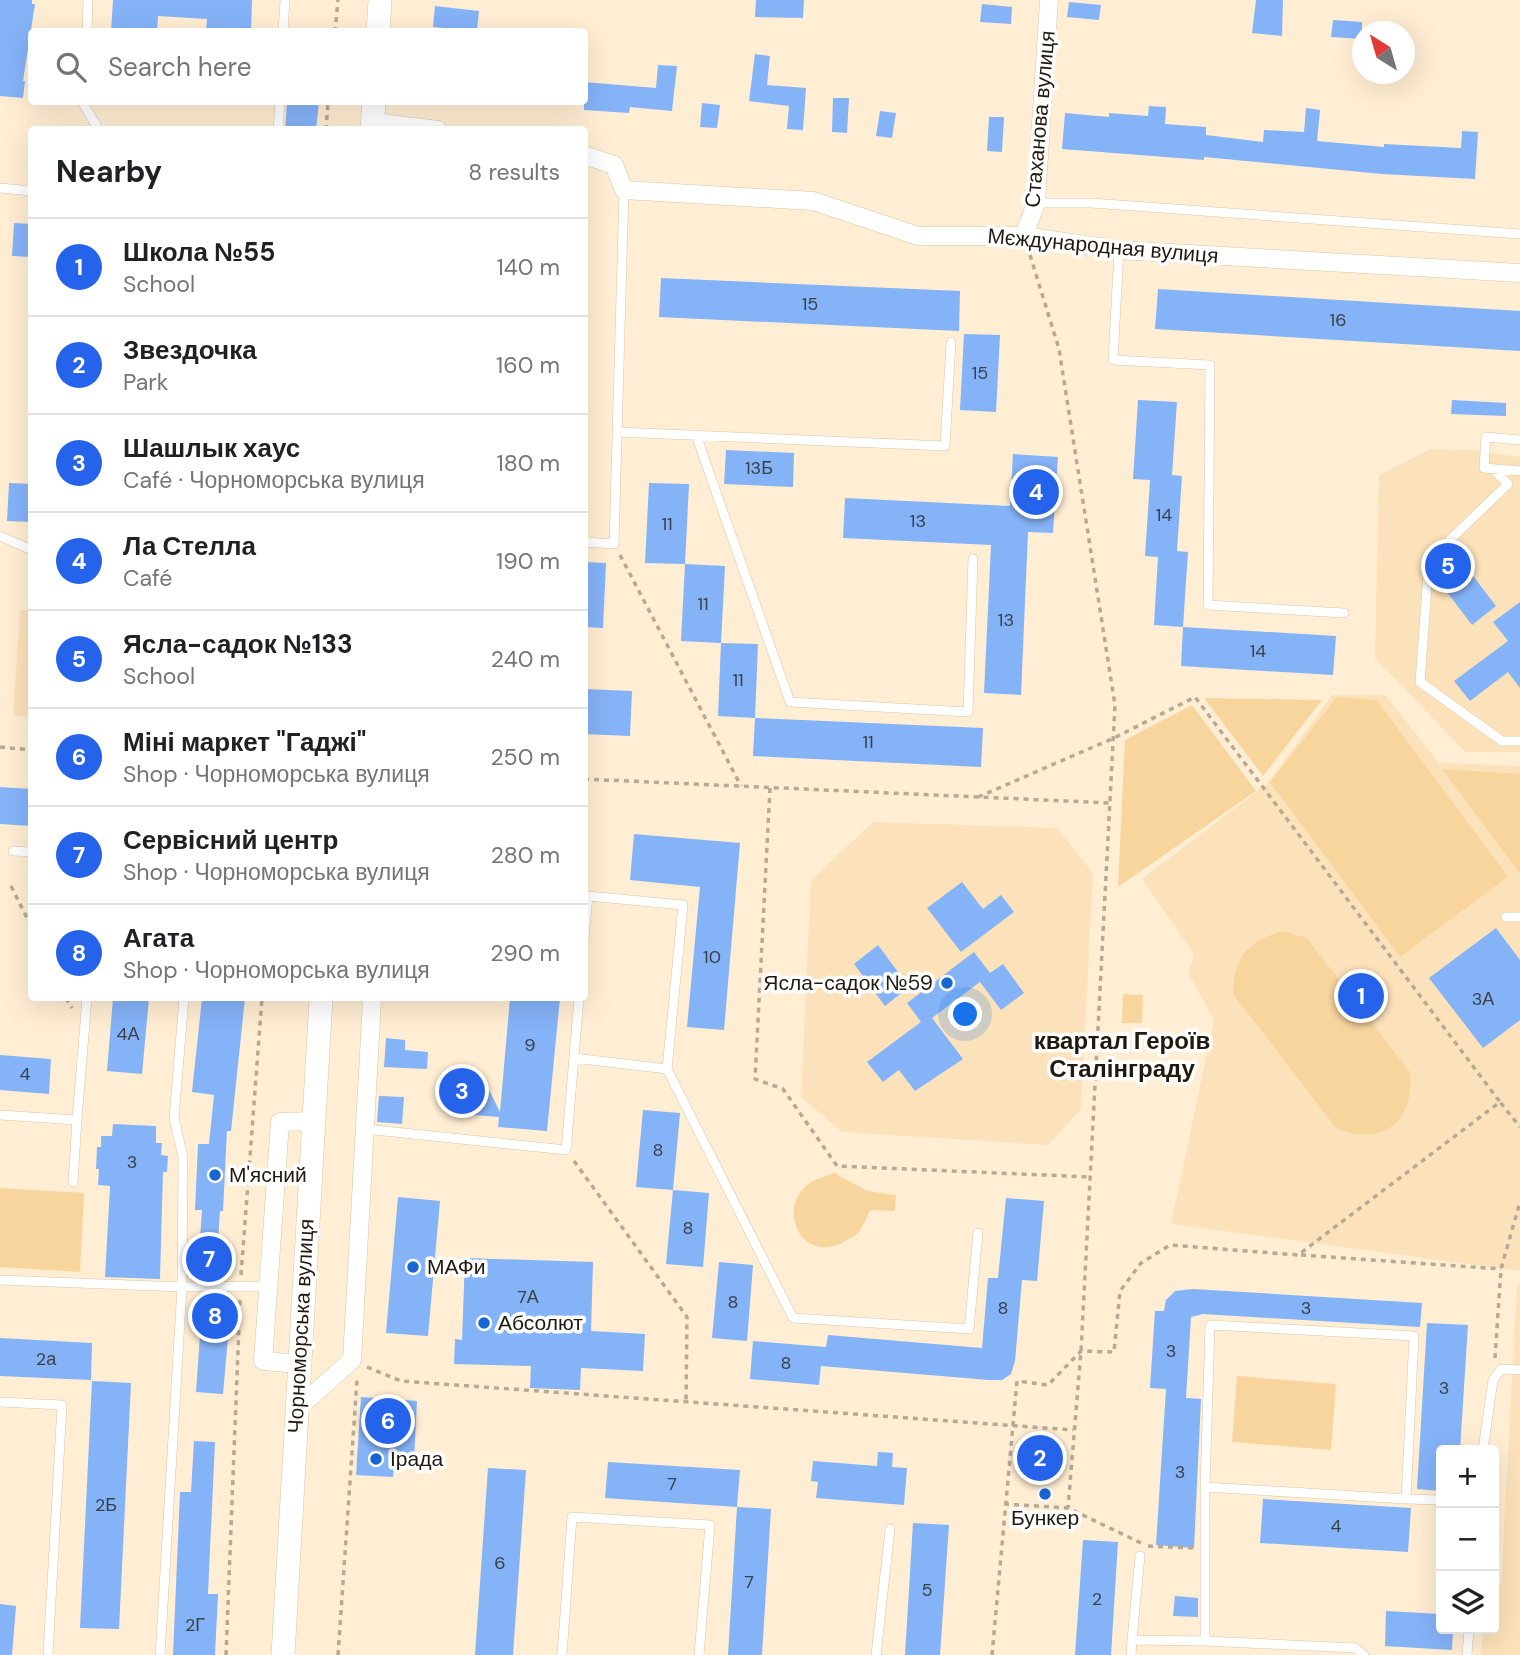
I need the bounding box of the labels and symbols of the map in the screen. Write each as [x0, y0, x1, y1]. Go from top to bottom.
north arrow [1352, 21, 1415, 84]
street label: Стаханова вулиця [1018, 29, 1062, 209]
street label: Мєждународная вулиця [986, 222, 1220, 270]
house number: 15 [802, 292, 818, 316]
house number: 16 [1330, 308, 1346, 332]
house number: 15 [972, 361, 988, 385]
house number: 13Б [745, 456, 773, 480]
pin: 4 [1013, 466, 1059, 518]
house number: 14 [1156, 503, 1172, 527]
house number: 13 [910, 509, 926, 533]
house number: 11 [661, 512, 673, 536]
pin: 5 [1425, 540, 1471, 592]
house number: 11 [697, 592, 709, 616]
house number: 13 [998, 608, 1014, 632]
house number: 14 [1250, 639, 1266, 663]
house number: 11 [732, 668, 744, 692]
house number: 11 [862, 730, 874, 754]
house number: 10 [703, 945, 721, 969]
place label: Ясла-садок №59 [763, 969, 933, 997]
pin: 1 [1338, 970, 1384, 1022]
marker: Ясла-садок №59 [939, 975, 955, 991]
house number: 3А [1472, 987, 1494, 1011]
your location [948, 997, 982, 1031]
house number: 4А [117, 1022, 139, 1046]
district label: квартал Героїв Сталінграду [1034, 1025, 1210, 1084]
house number: 9 [524, 1033, 536, 1057]
house number: 4 [20, 1062, 31, 1086]
pin: 3 [439, 1065, 485, 1117]
house number: 8 [653, 1138, 663, 1162]
house number: 3 [127, 1150, 137, 1174]
place label: М'ясний [229, 1161, 307, 1189]
marker: М'ясний [207, 1167, 223, 1183]
house number: 8 [683, 1216, 693, 1240]
street label: Чорноморська вулиця [281, 1218, 321, 1434]
pin: 7 [186, 1233, 232, 1285]
place label: МАФи [427, 1253, 486, 1281]
marker: МАФи [405, 1259, 421, 1275]
house number: 7А [517, 1285, 539, 1309]
pin: 8 [192, 1290, 238, 1342]
house number: 8 [728, 1290, 738, 1314]
house number: 8 [998, 1296, 1008, 1320]
house number: 3 [1301, 1296, 1311, 1320]
place label: Абсолют [498, 1309, 583, 1337]
marker: Абсолют [476, 1315, 492, 1331]
house number: 3 [1166, 1339, 1176, 1363]
house number: 2а [36, 1347, 57, 1371]
house number: 8 [781, 1351, 791, 1375]
house number: 3 [1439, 1376, 1449, 1400]
pin: 6 [365, 1395, 411, 1447]
pin: 2 [1017, 1432, 1063, 1484]
place label: Ірада [390, 1445, 443, 1473]
marker: Ірада [368, 1451, 384, 1467]
house number: 3 [1175, 1460, 1185, 1484]
house number: 7 [667, 1472, 677, 1496]
marker: Бункер [1037, 1486, 1053, 1502]
house number: 2Б [95, 1493, 117, 1517]
place label: Бункер [1011, 1504, 1079, 1532]
house number: 4 [1331, 1514, 1342, 1538]
house number: 6 [494, 1551, 506, 1575]
house number: 7 [744, 1570, 754, 1594]
house number: 5 [922, 1578, 932, 1602]
house number: 2 [1092, 1587, 1102, 1611]
house number: 2Г [185, 1613, 205, 1637]

